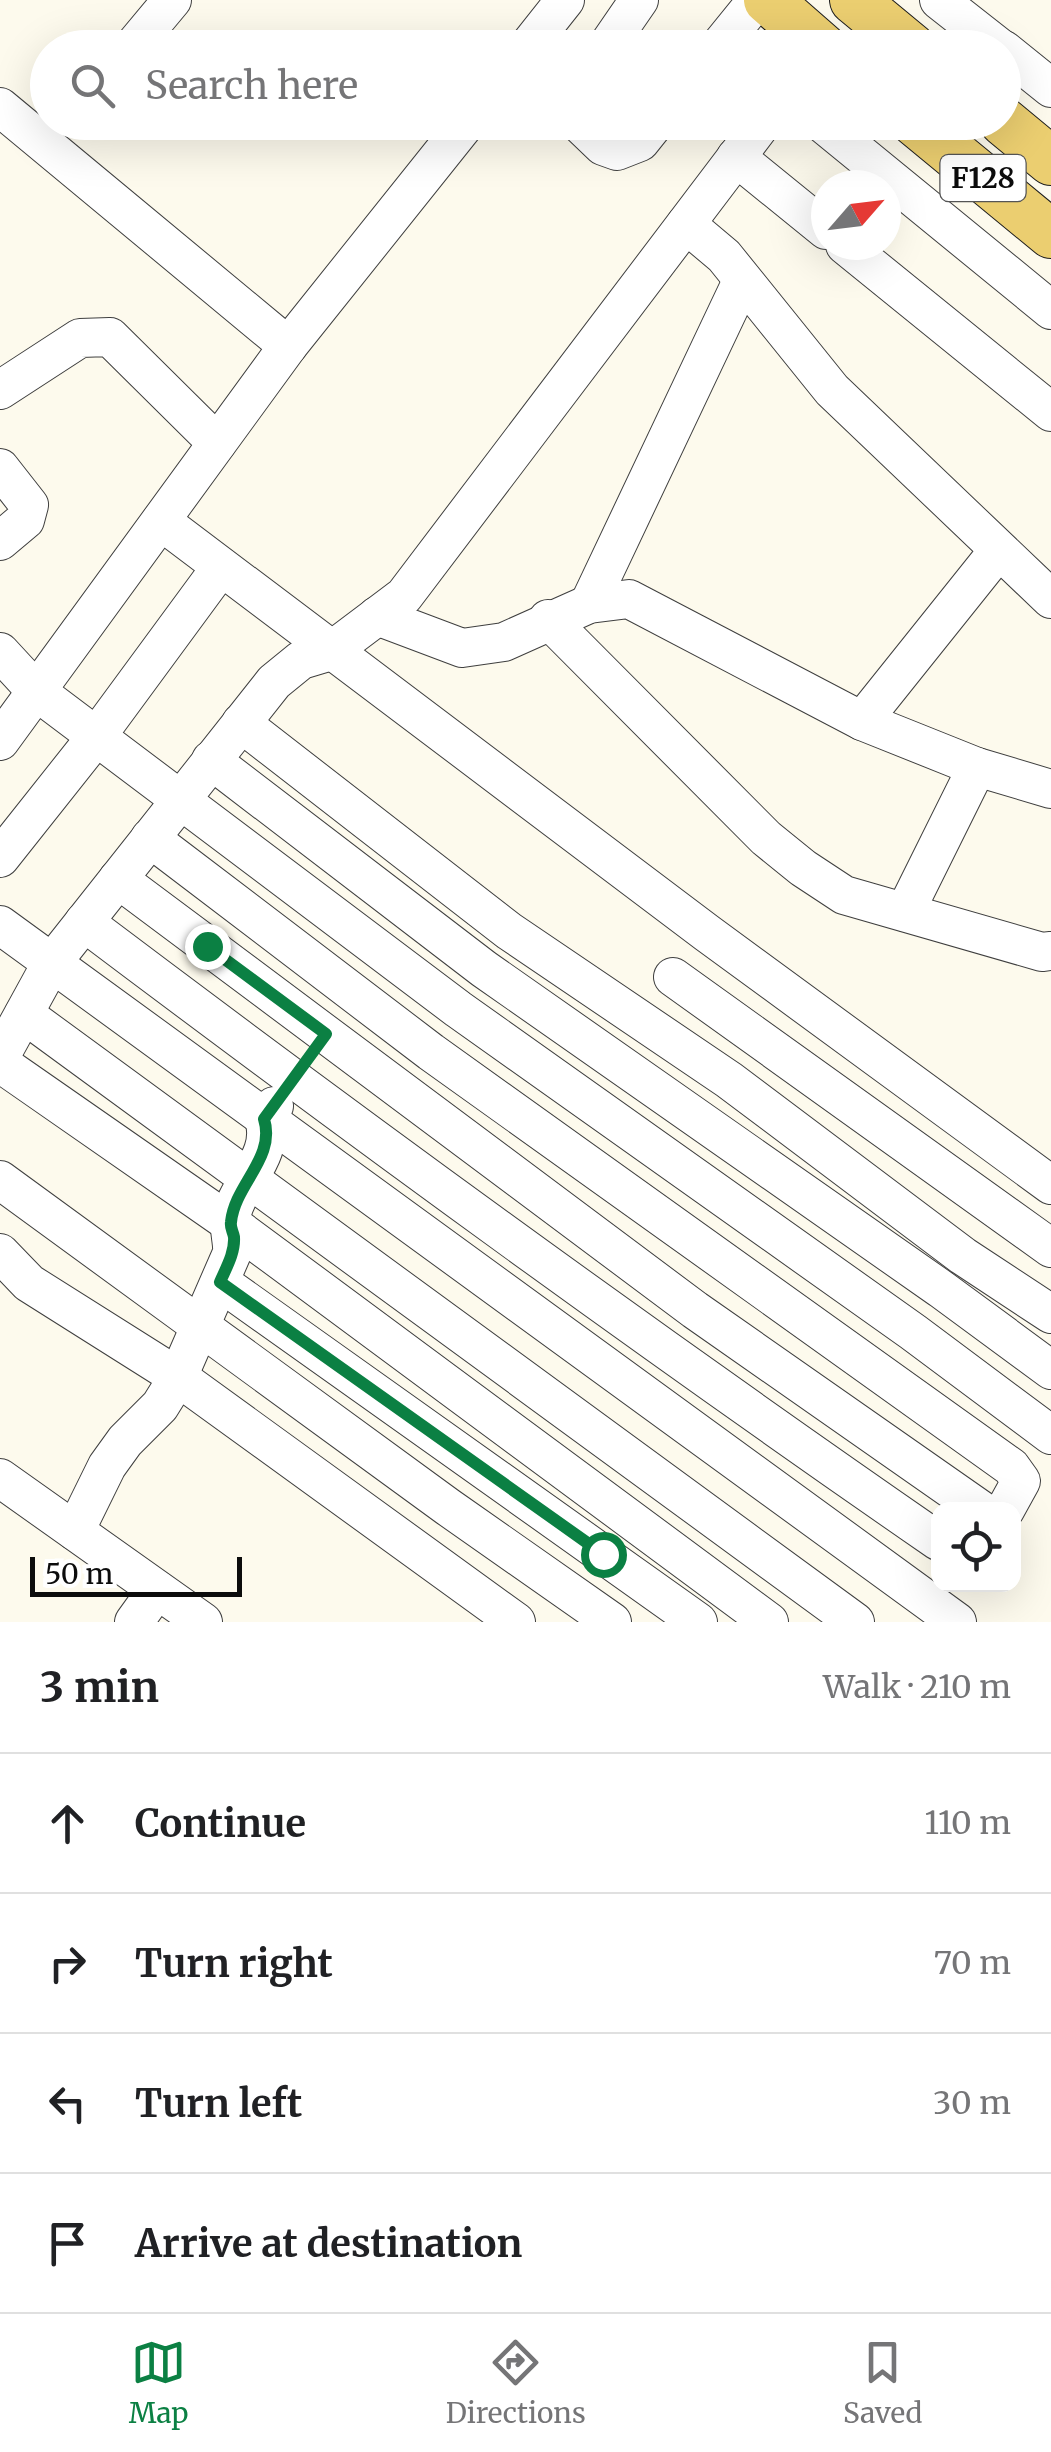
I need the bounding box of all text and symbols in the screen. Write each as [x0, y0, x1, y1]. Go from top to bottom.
search box [30, 30, 1021, 140]
icon: search [65, 58, 120, 113]
text: Search here [145, 62, 358, 109]
road number: F128 [940, 155, 1026, 201]
north arrow [811, 170, 901, 260]
route end [185, 924, 231, 970]
map controls [931, 1502, 1021, 1592]
button: locate [931, 1502, 1021, 1592]
route start [581, 1532, 627, 1578]
scale bar [30, 1552, 242, 1596]
text: 50 m [45, 1556, 113, 1592]
text: 3 min [40, 1661, 159, 1713]
text: Walk · 210 m [823, 1667, 1011, 1707]
icon: ahead [40, 1796, 95, 1851]
text: Continue [135, 1800, 306, 1847]
text: 110 m [924, 1803, 1011, 1843]
icon: right [40, 1936, 95, 1991]
text: Turn right [135, 1940, 333, 1987]
text: 70 m [934, 1943, 1011, 1983]
icon: left [40, 2076, 95, 2131]
text: Turn left [135, 2080, 302, 2127]
text: 30 m [933, 2083, 1011, 2123]
icon: arrive [40, 2216, 95, 2271]
text: Arrive at destination [135, 2220, 522, 2267]
tab: Map [129, 2335, 188, 2431]
tab: Directions [446, 2335, 586, 2431]
tab: Saved [843, 2335, 922, 2431]

